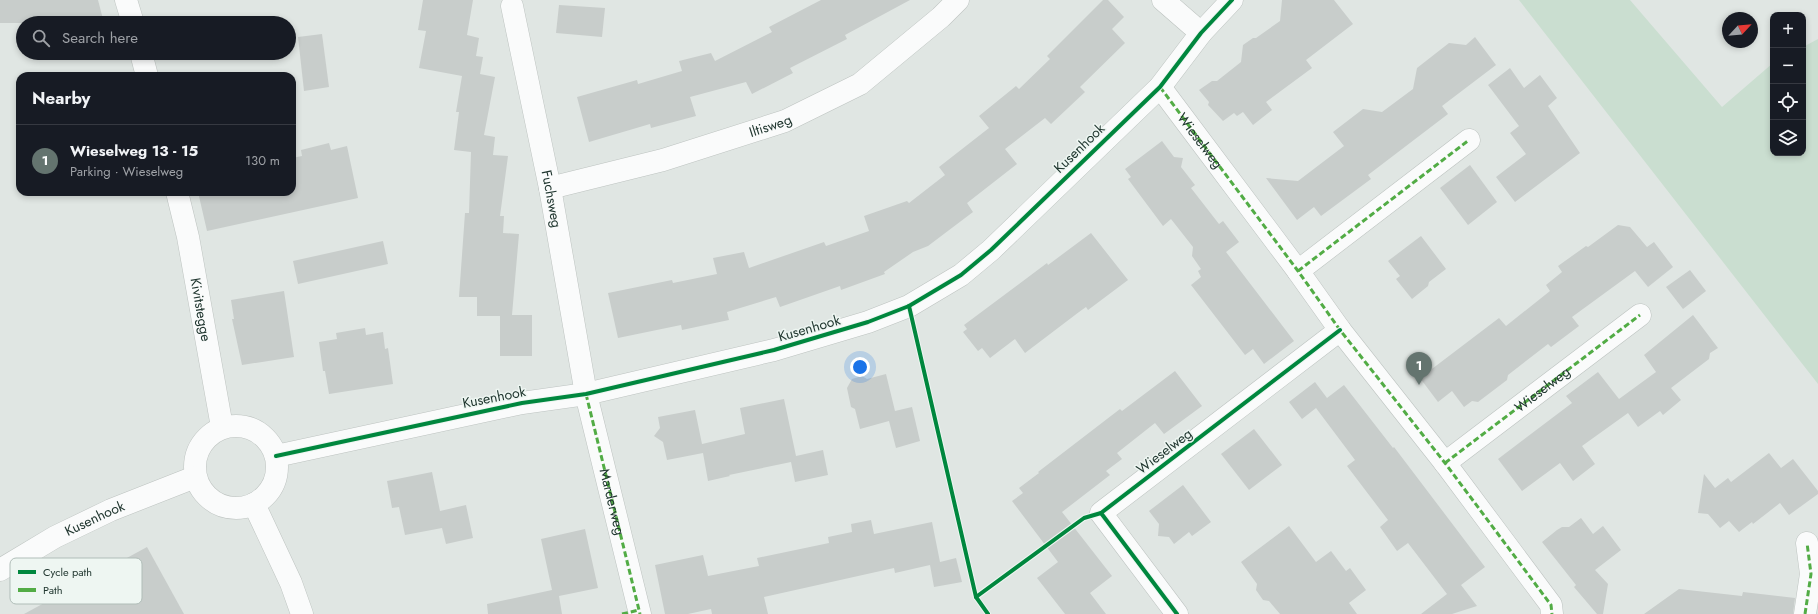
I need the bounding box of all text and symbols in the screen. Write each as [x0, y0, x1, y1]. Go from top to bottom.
north arrow [1722, 12, 1758, 48]
map controls [1770, 12, 1806, 156]
button: + [1770, 12, 1806, 48]
search box [16, 16, 296, 60]
icon: search [30, 27, 52, 49]
text: Search here [62, 27, 138, 49]
button: − [1770, 48, 1806, 84]
button: locate [1770, 84, 1806, 120]
text: Nearby [32, 86, 90, 110]
street label: Wieselweg [1173, 108, 1228, 173]
street label: Iltisweg [746, 109, 795, 142]
street label: Kusenhook [1049, 118, 1110, 177]
button: layers [1770, 120, 1806, 156]
text: Wieselweg 13 - 15 [70, 140, 198, 162]
text: 1 [42, 151, 48, 170]
text: 130 m [245, 151, 280, 170]
text: Parking · Wieselweg [70, 162, 183, 181]
street label: Fuchsweg [537, 168, 567, 229]
street label: Kivitstegge [185, 276, 216, 343]
street label: Kusenhook [776, 309, 843, 346]
pin: 1 [1406, 352, 1432, 385]
your location [850, 357, 870, 377]
street label: Wieselweg [1510, 362, 1574, 417]
street label: Kusenhook [461, 381, 528, 413]
street label: Wieselweg [1132, 423, 1196, 479]
street label: Marderweg [595, 466, 630, 537]
street label: Kusenhook [61, 495, 128, 541]
legend [10, 558, 142, 604]
text: Cycle path [43, 564, 92, 580]
text: Path [43, 582, 62, 598]

